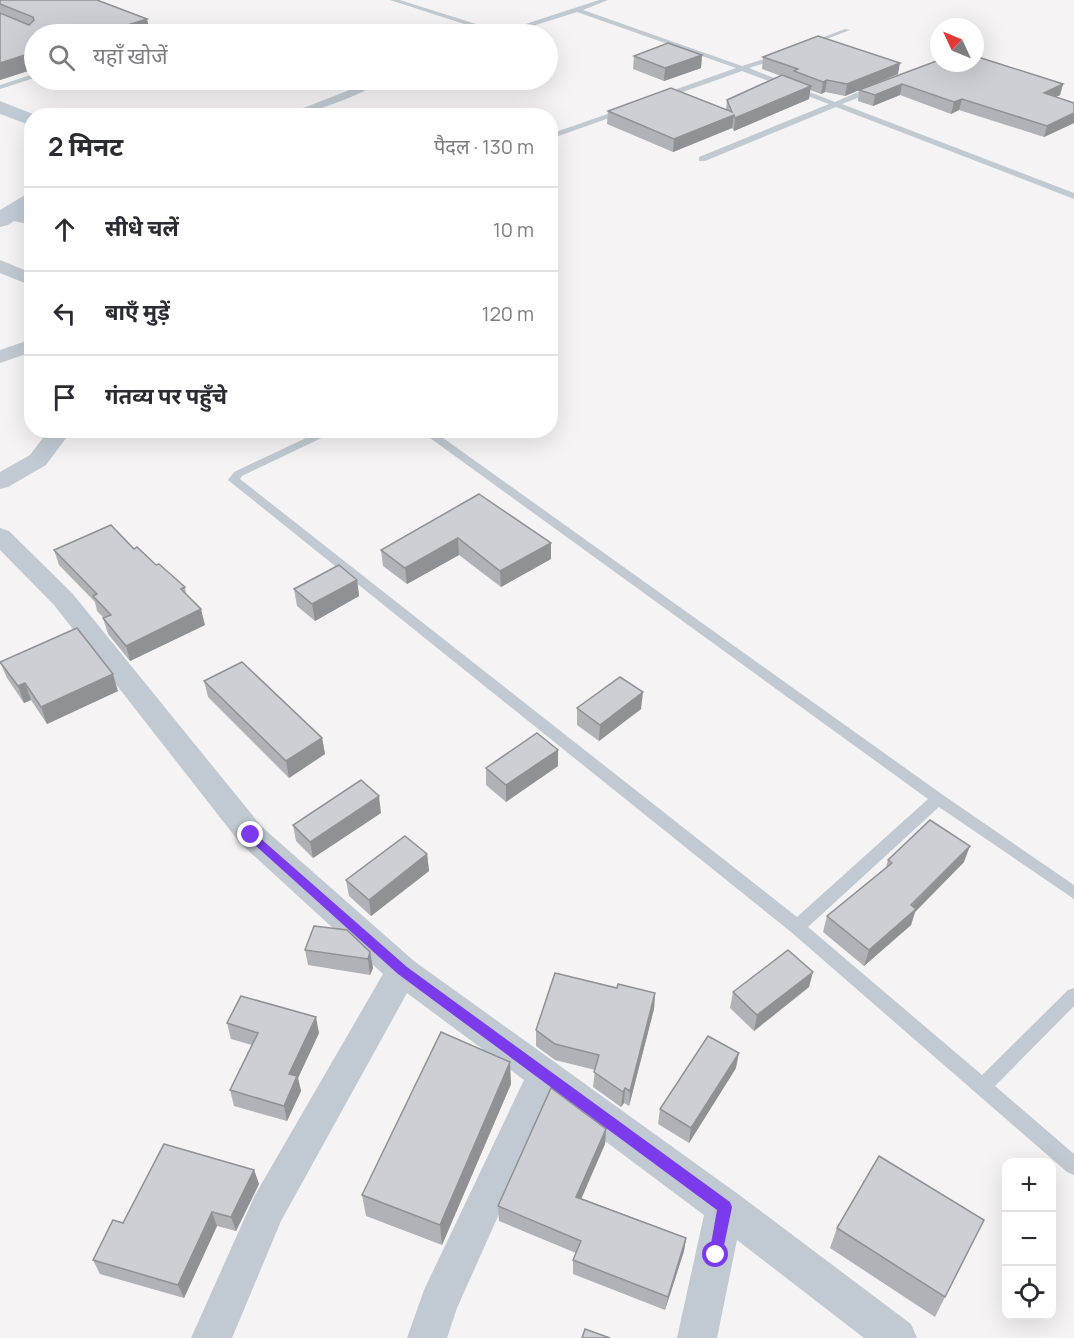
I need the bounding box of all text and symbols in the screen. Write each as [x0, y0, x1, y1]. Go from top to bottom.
north arrow [930, 18, 984, 72]
search box [24, 24, 558, 90]
icon: search [45, 41, 78, 74]
text: यहाँ खोजें [93, 41, 168, 71]
text: 2 मिनट [48, 128, 123, 164]
text: पैदल · 130 m [434, 133, 534, 160]
icon: ahead [48, 213, 81, 246]
text: सीधे चलें [105, 213, 179, 243]
text: 10 m [493, 216, 534, 243]
icon: left [48, 297, 81, 330]
text: बाएँ मुड़ें [105, 297, 170, 327]
text: 120 m [482, 300, 534, 327]
icon: arrive [48, 381, 81, 414]
text: गंतव्य पर पहुँचे [105, 381, 227, 411]
route end [237, 821, 263, 847]
map controls [1002, 1158, 1056, 1320]
button: + [1002, 1158, 1056, 1212]
button: − [1002, 1212, 1056, 1266]
route start [702, 1241, 728, 1267]
button: locate [1002, 1266, 1056, 1320]

